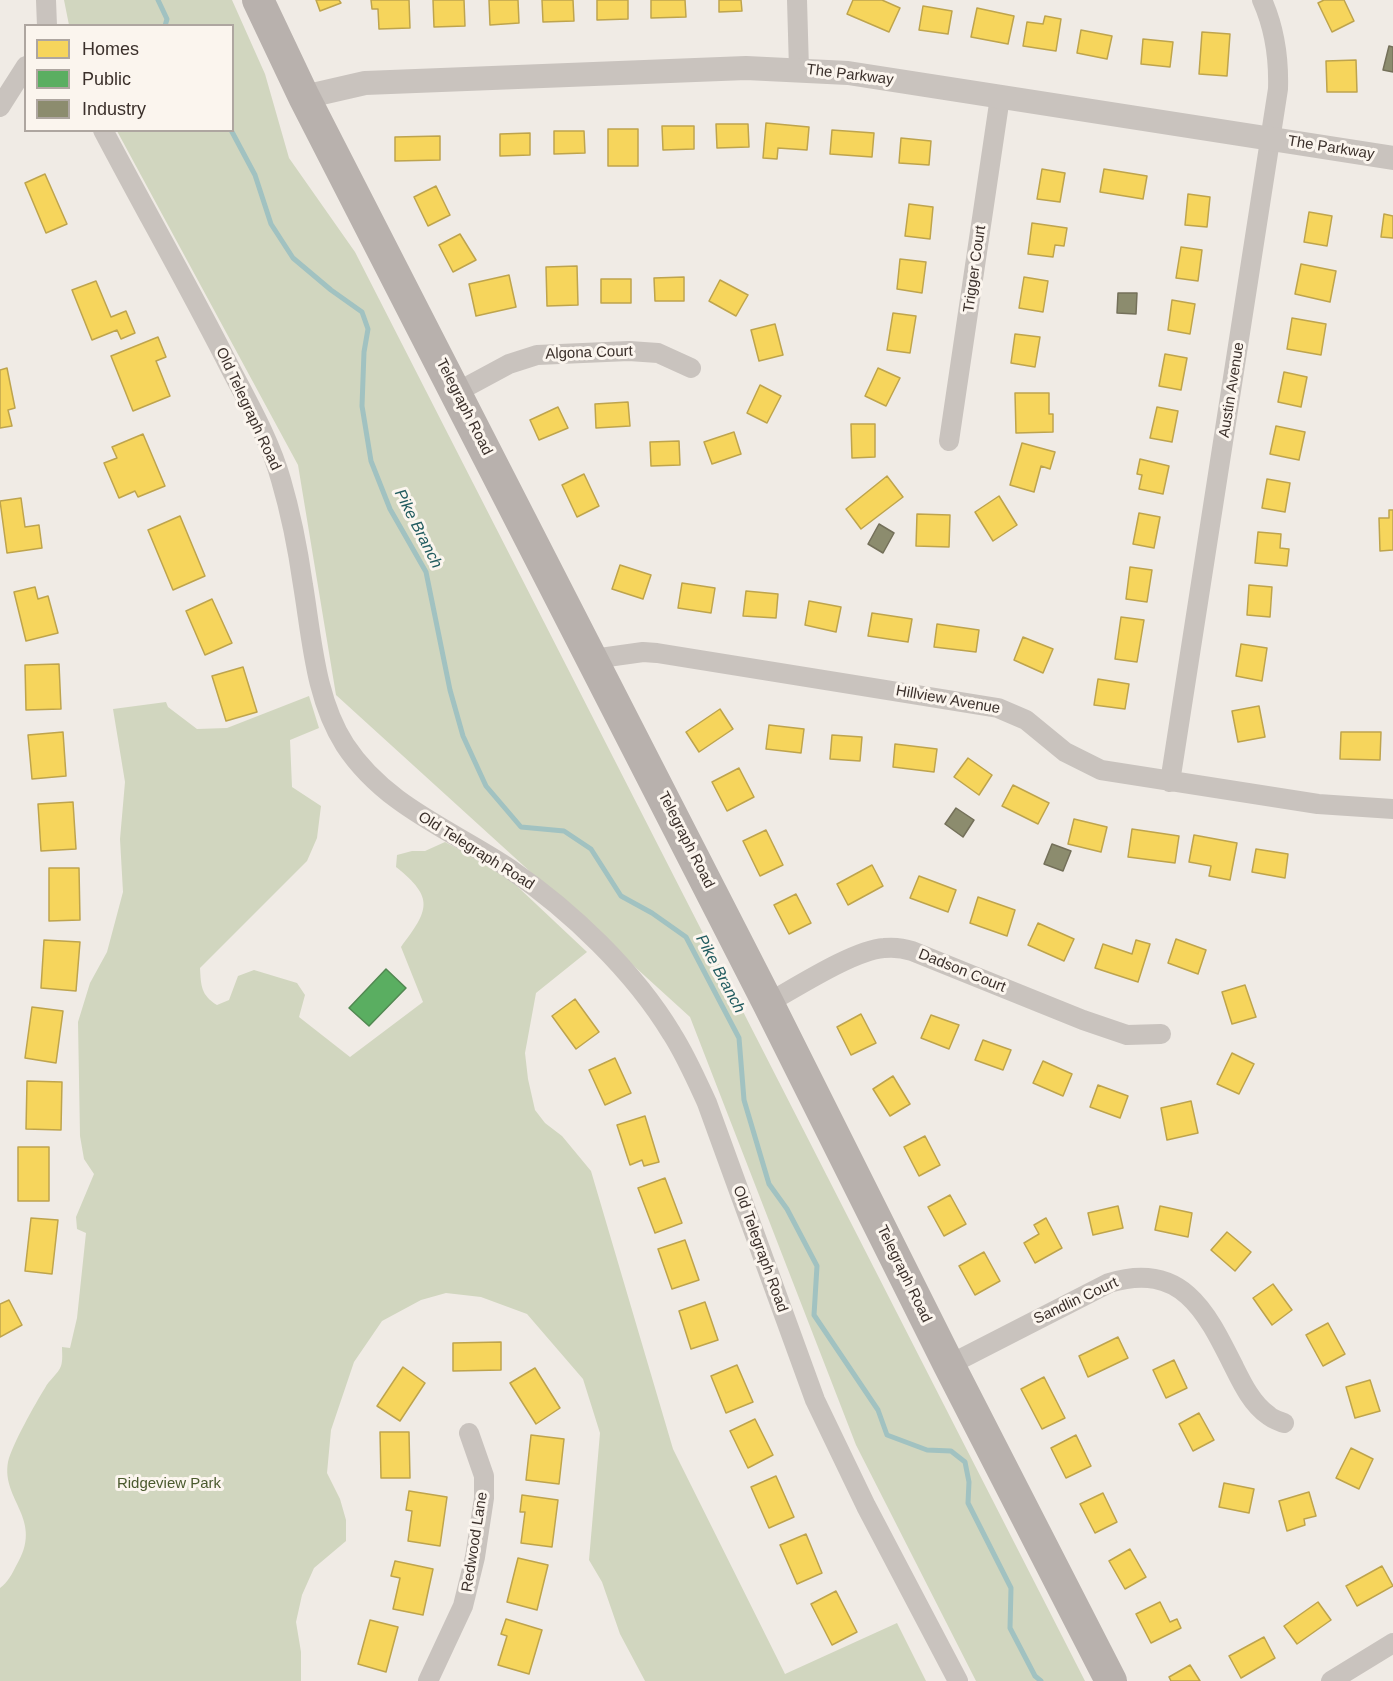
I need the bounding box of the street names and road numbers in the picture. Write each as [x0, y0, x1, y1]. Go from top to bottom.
street label: The Parkway [805, 61, 895, 89]
street label: The Parkway [1286, 132, 1376, 164]
street label: Trigger Court [960, 224, 990, 314]
street label: Austin Avenue [1216, 341, 1248, 439]
street label: Algona Court [545, 342, 633, 364]
street label: Old Telegraph Road [212, 345, 284, 473]
street label: Telegraph Road [432, 356, 496, 458]
street label: Hillview Avenue [894, 682, 1002, 718]
street label: Telegraph Road [654, 789, 718, 891]
street label: Old Telegraph Road [415, 808, 537, 894]
street label: Dadson Court [916, 945, 1008, 997]
street label: Old Telegraph Road [729, 1183, 791, 1315]
street label: Telegraph Road [873, 1222, 935, 1326]
street label: Sandlin Court [1031, 1274, 1121, 1328]
street label: Redwood Lane [458, 1491, 492, 1593]

